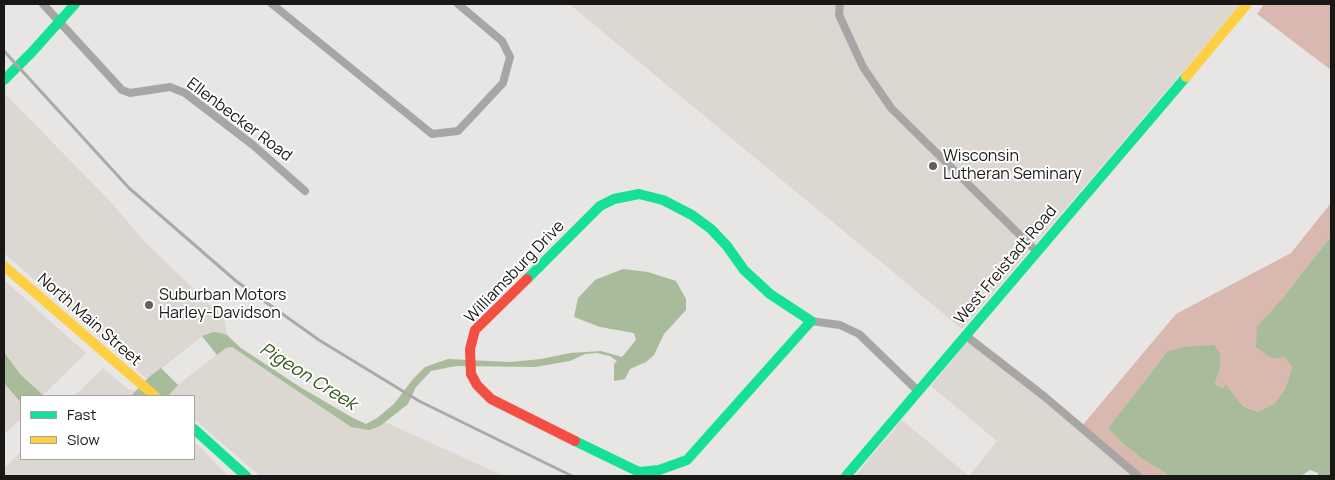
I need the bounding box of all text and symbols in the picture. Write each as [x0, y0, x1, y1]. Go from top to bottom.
street label: Ellenbecker Road [183, 74, 295, 166]
place label: Wisconsin Lutheran Seminary [943, 147, 1082, 185]
marker: Wisconsin Lutheran Seminary [927, 160, 939, 172]
street label: West Freistadt Road [951, 202, 1061, 328]
street label: Williamsburg Drive [461, 217, 569, 327]
street label: North Main Street [33, 270, 145, 370]
place label: Suburban Motors Harley-Davidson [159, 286, 286, 324]
marker: Suburban Motors Harley-Davidson [143, 299, 155, 311]
water label: Pigeon Creek [255, 339, 361, 415]
legend [20, 395, 195, 460]
text: Fast [67, 404, 96, 425]
text: Slow [67, 429, 100, 450]

